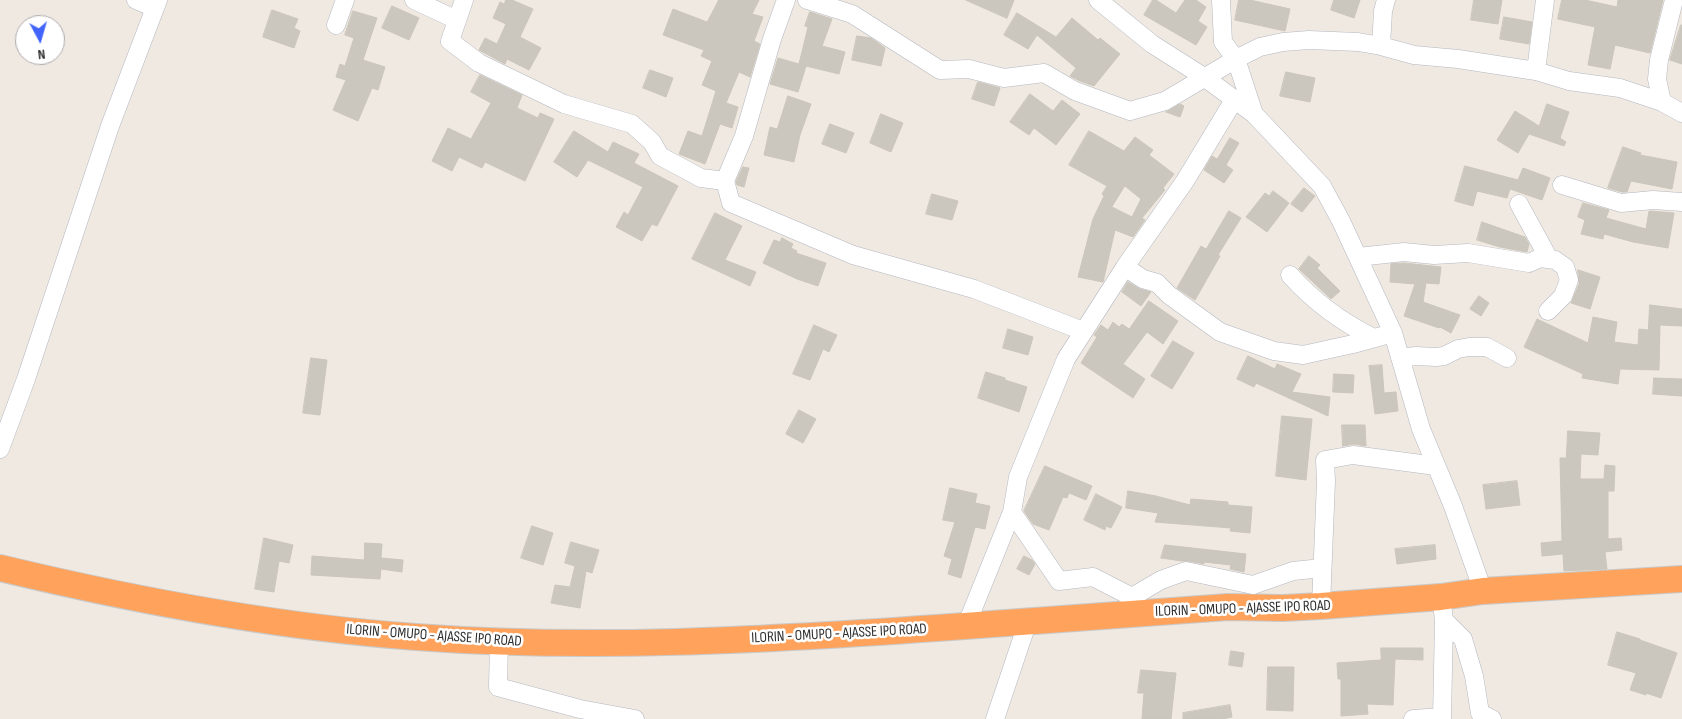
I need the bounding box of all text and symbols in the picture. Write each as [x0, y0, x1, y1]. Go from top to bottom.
north arrow [15, 15, 65, 65]
text: N [37, 46, 46, 63]
street label: ILORIN - OMUPO - AJASSE IPO ROAD [1155, 597, 1331, 621]
street label: ILORIN - OMUPO - AJASSE IPO ROAD [751, 620, 927, 648]
street label: ILORIN - OMUPO - AJASSE IPO ROAD [346, 621, 522, 651]

